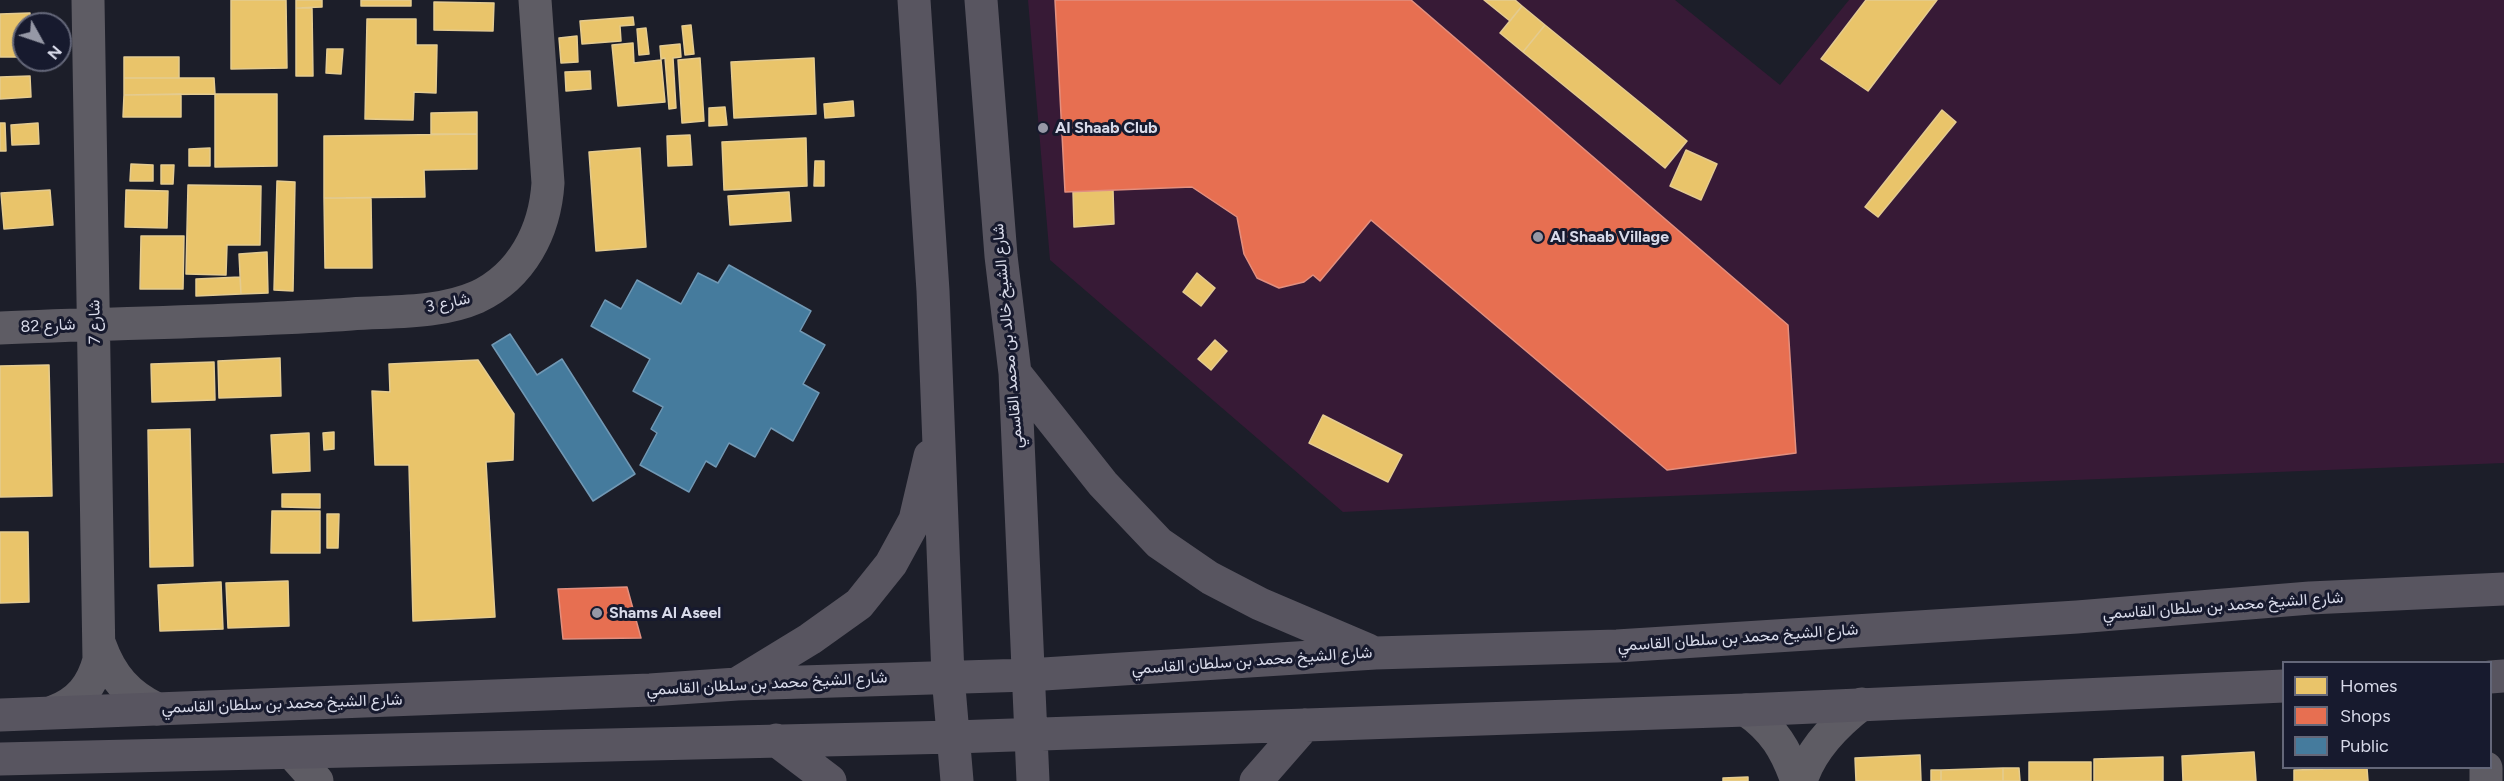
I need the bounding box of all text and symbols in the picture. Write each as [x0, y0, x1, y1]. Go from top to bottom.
north arrow [12, 12, 72, 72]
text: N [43, 42, 66, 63]
place label: Al Shaab Club [1055, 118, 1158, 138]
marker: Al Shaab Club [1036, 121, 1050, 135]
street label: شارع الشيخ خالد بن محمد القاسمي [989, 223, 1027, 449]
place label: Al Shaab Village [1550, 227, 1669, 247]
marker: Al Shaab Village [1531, 230, 1545, 244]
street label: شارع 3 [424, 289, 472, 317]
street label: شارع 7 [85, 299, 105, 345]
street label: شارع 82 [20, 315, 76, 337]
street label: شارع الشيخ محمد بن سلطان القاسمي [2102, 588, 2344, 624]
place label: Shams Al Aseel [609, 603, 721, 623]
marker: Shams Al Aseel [590, 606, 604, 620]
street label: شارع الشيخ محمد بن سلطان القاسمي [1617, 620, 1859, 656]
street label: شارع الشيخ محمد بن سلطان القاسمي [1131, 643, 1373, 679]
legend [2282, 661, 2492, 769]
street label: شارع الشيخ محمد بن سلطان القاسمي [646, 668, 888, 700]
text: Homes [2340, 675, 2398, 697]
street label: شارع الشيخ محمد بن سلطان القاسمي [161, 690, 403, 718]
text: Shops [2340, 705, 2391, 727]
text: Public [2340, 735, 2389, 757]

